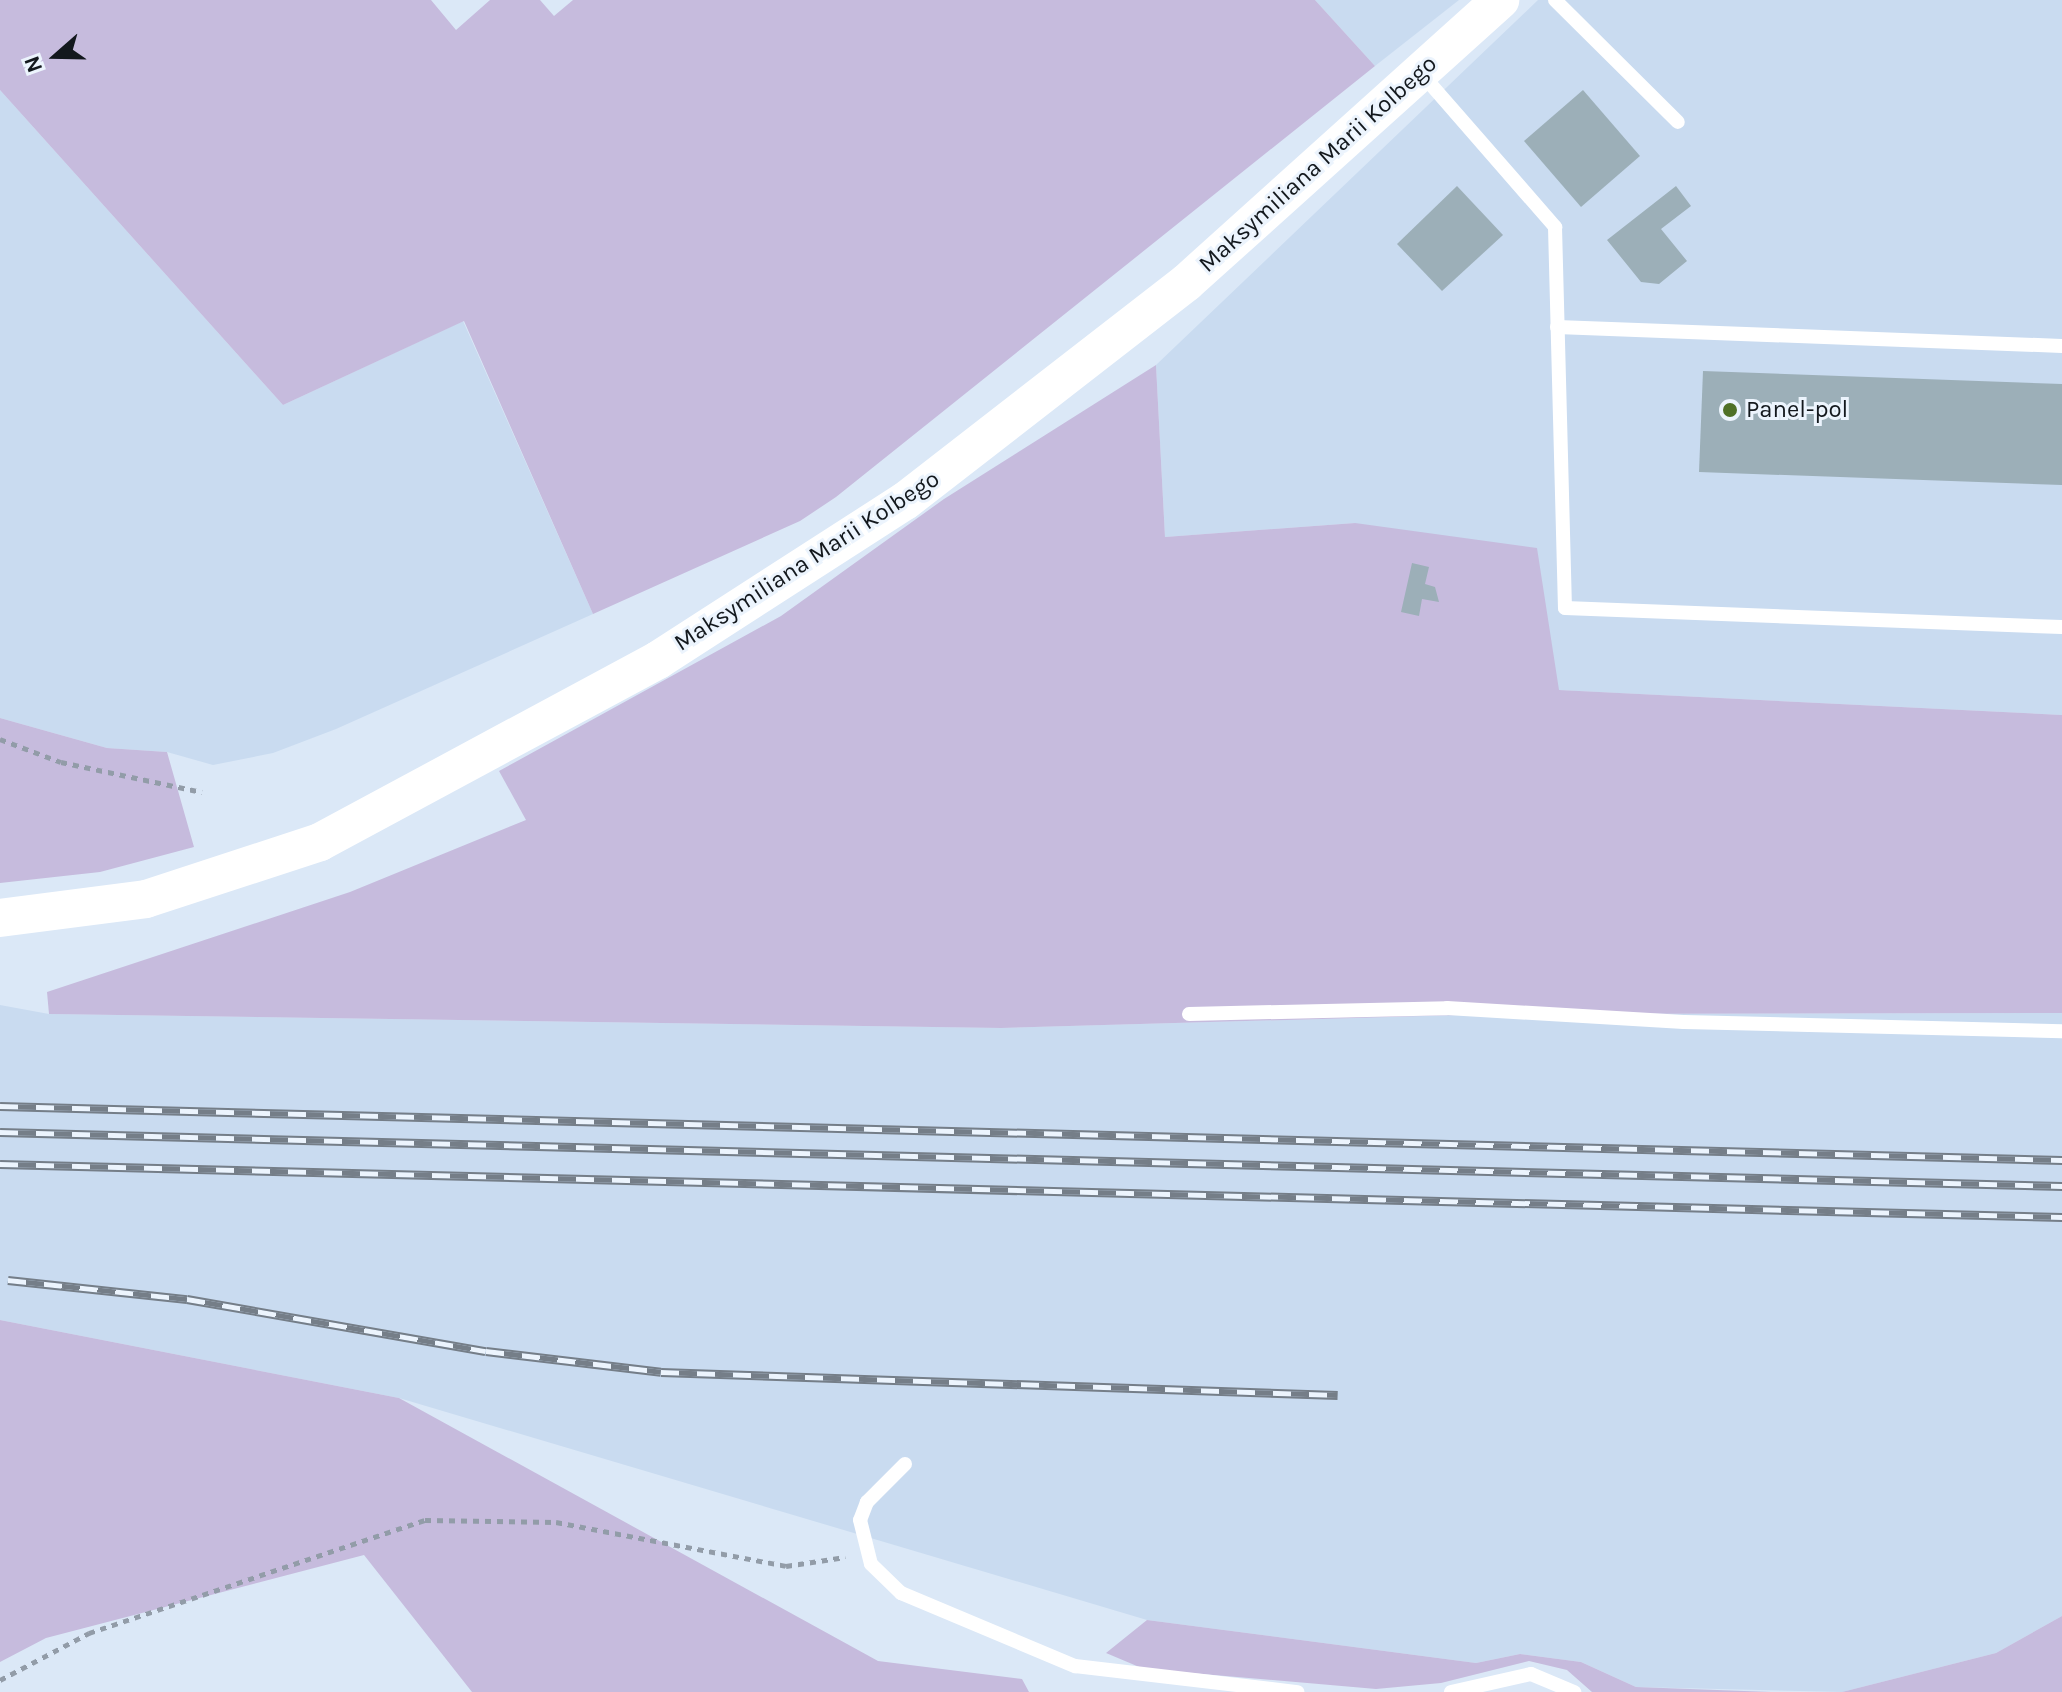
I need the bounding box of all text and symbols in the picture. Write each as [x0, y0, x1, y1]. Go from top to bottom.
north arrow [16, 16, 96, 96]
street label: Maksymiliana Marii Kolbego [1193, 49, 1443, 279]
text: N [19, 52, 48, 76]
place label: Panel-pol [1746, 396, 1848, 424]
marker: Panel-pol [1721, 401, 1739, 419]
street label: Maksymiliana Marii Kolbego [669, 464, 945, 658]

